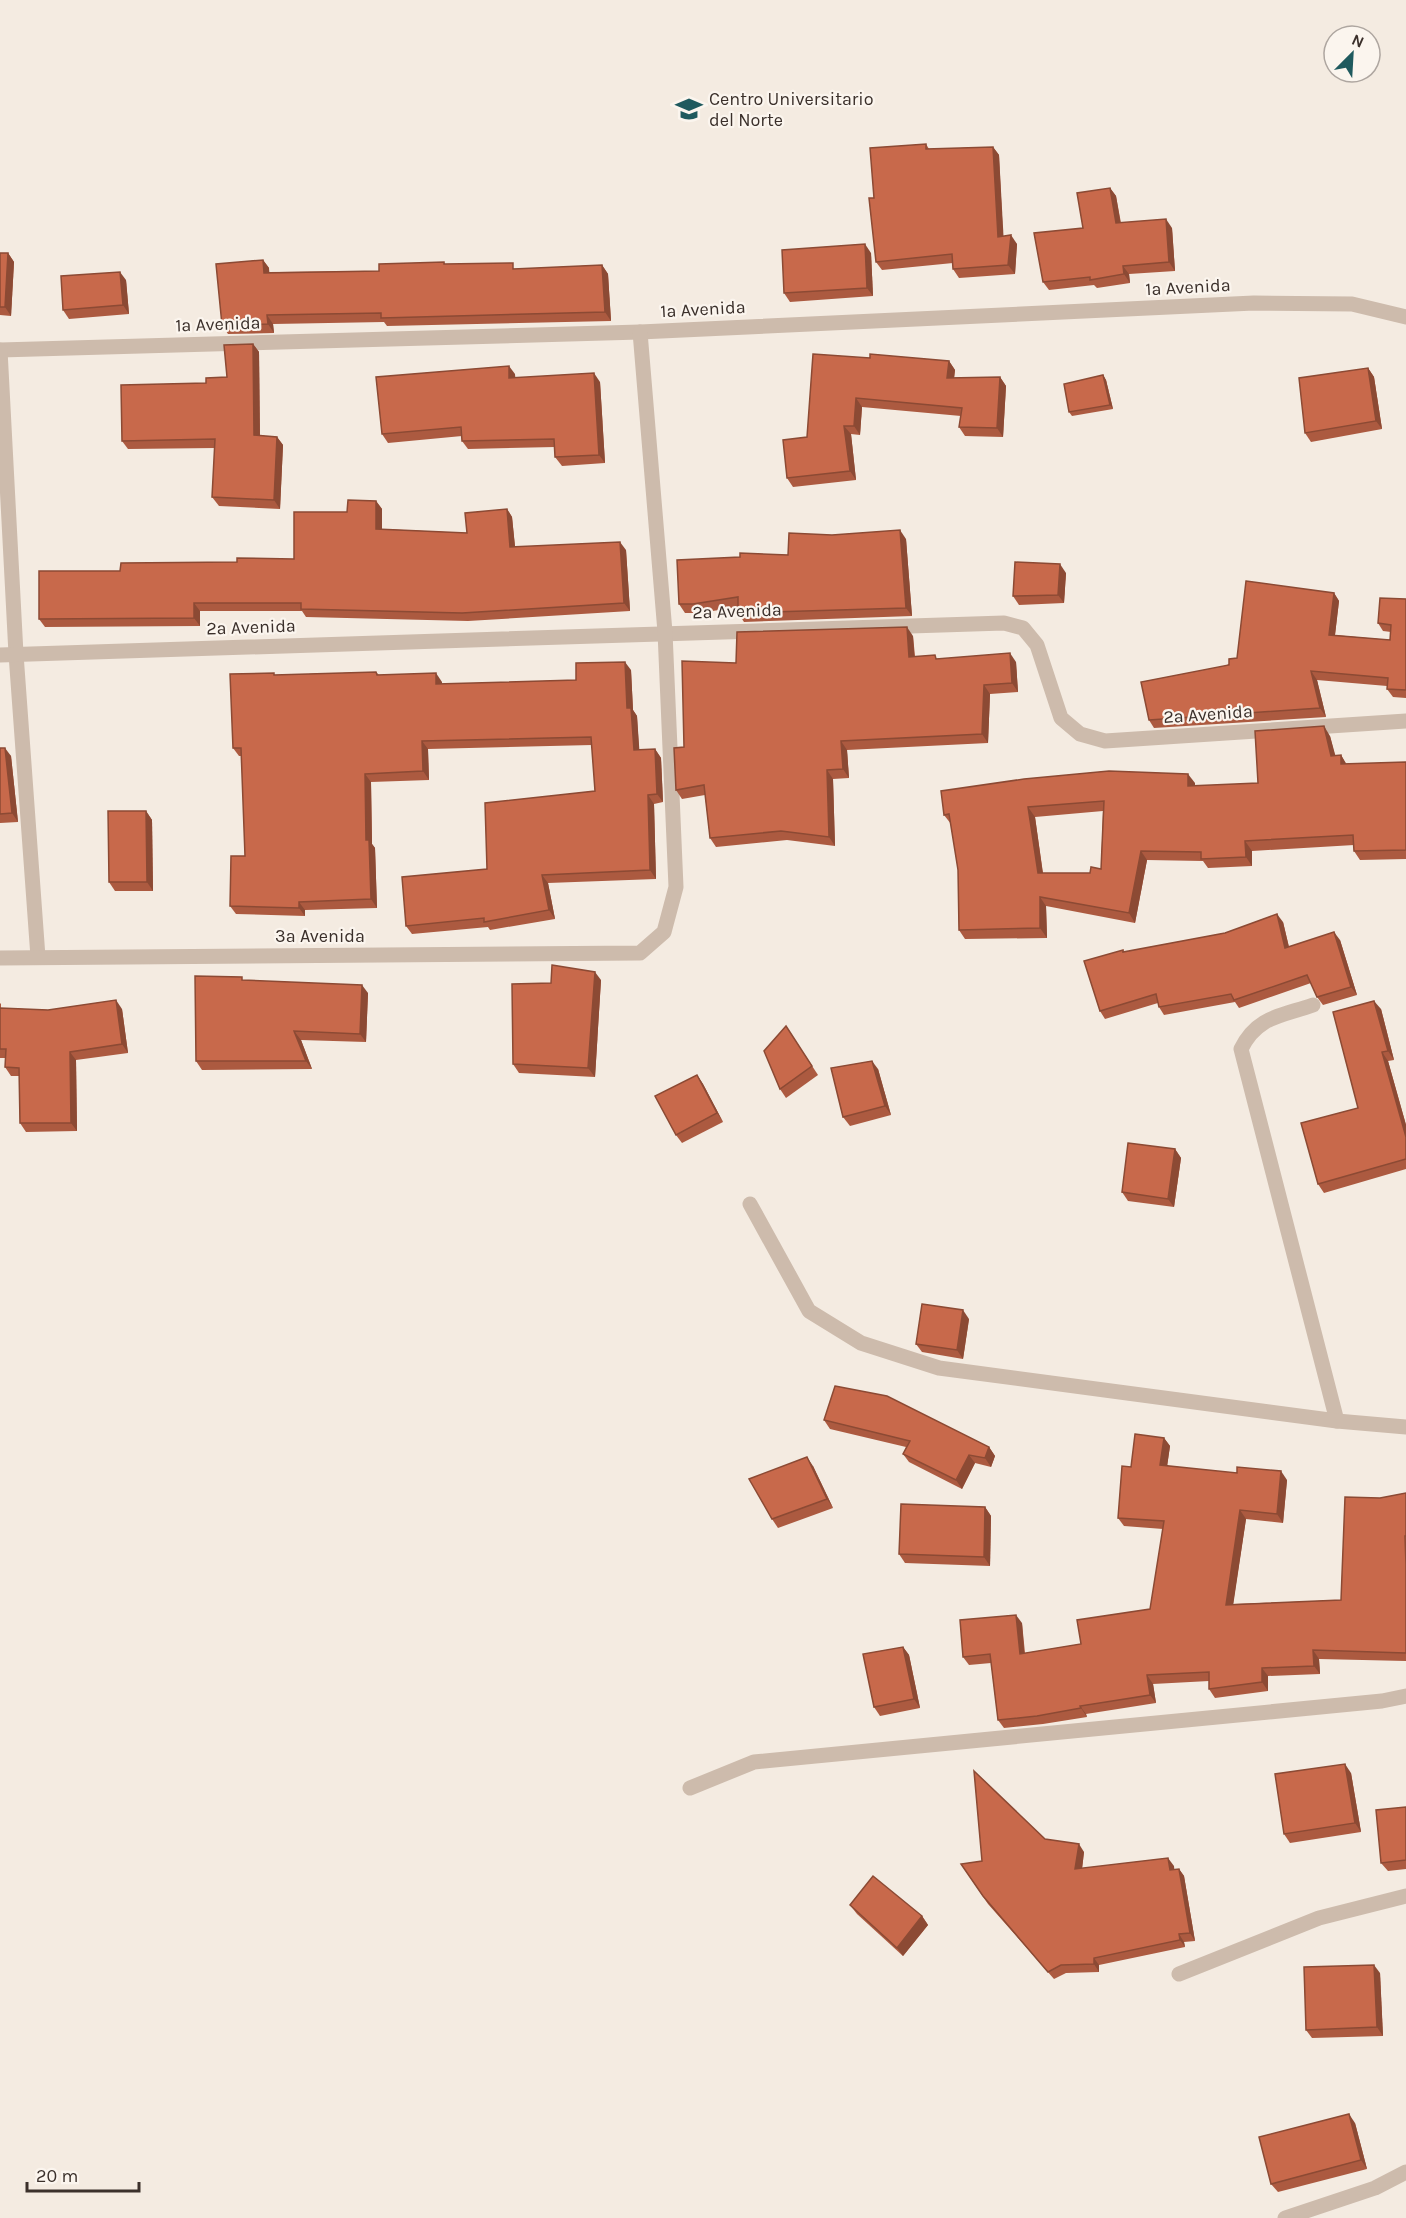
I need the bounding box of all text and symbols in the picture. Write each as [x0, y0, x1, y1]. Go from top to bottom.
north arrow [1322, 24, 1382, 84]
text: N [1349, 30, 1367, 52]
place label: Centro Universitario del Norte [709, 88, 874, 131]
school or university icon: Centro Universitario del Norte [674, 94, 704, 124]
street label: 1a Avenida [1145, 274, 1231, 300]
street label: 1a Avenida [660, 296, 746, 322]
street label: 1a Avenida [175, 312, 261, 336]
street label: 2a Avenida [692, 598, 782, 624]
street label: 2a Avenida [206, 614, 296, 640]
street label: 2a Avenida [1163, 700, 1253, 728]
street label: 3a Avenida [275, 925, 365, 947]
scale bar [27, 2155, 140, 2193]
text: 20 m [36, 2165, 78, 2187]

